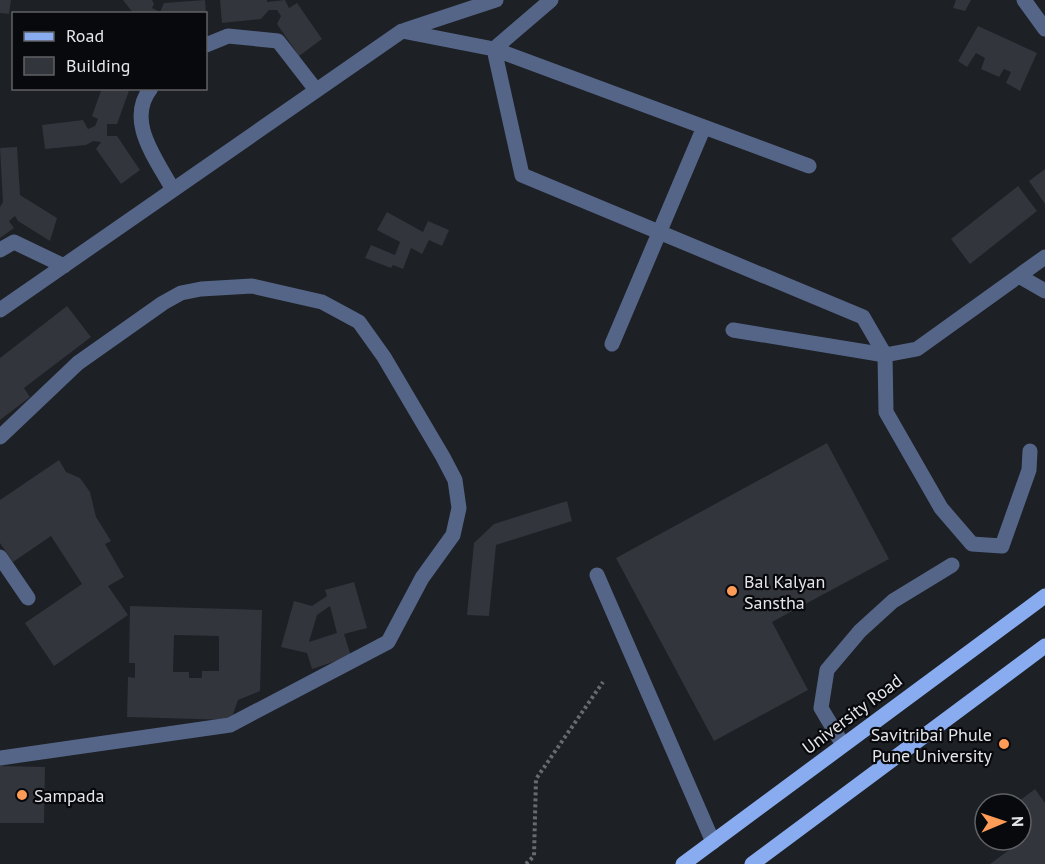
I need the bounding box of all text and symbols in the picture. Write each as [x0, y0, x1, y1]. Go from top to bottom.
legend [12, 12, 207, 90]
text: Road [66, 24, 104, 47]
text: Building [66, 54, 130, 77]
place label: Bal Kalyan Sanstha [744, 570, 825, 614]
marker: Bal Kalyan Sanstha [725, 584, 739, 598]
street label: University Road [797, 669, 907, 759]
place label: Savitribai Phule Pune University [871, 723, 993, 767]
marker: Savitribai Phule Pune University [997, 737, 1011, 751]
place label: Sampada [34, 784, 104, 807]
marker: Sampada [15, 788, 29, 802]
north arrow [973, 792, 1033, 852]
text: N [1008, 816, 1028, 827]

